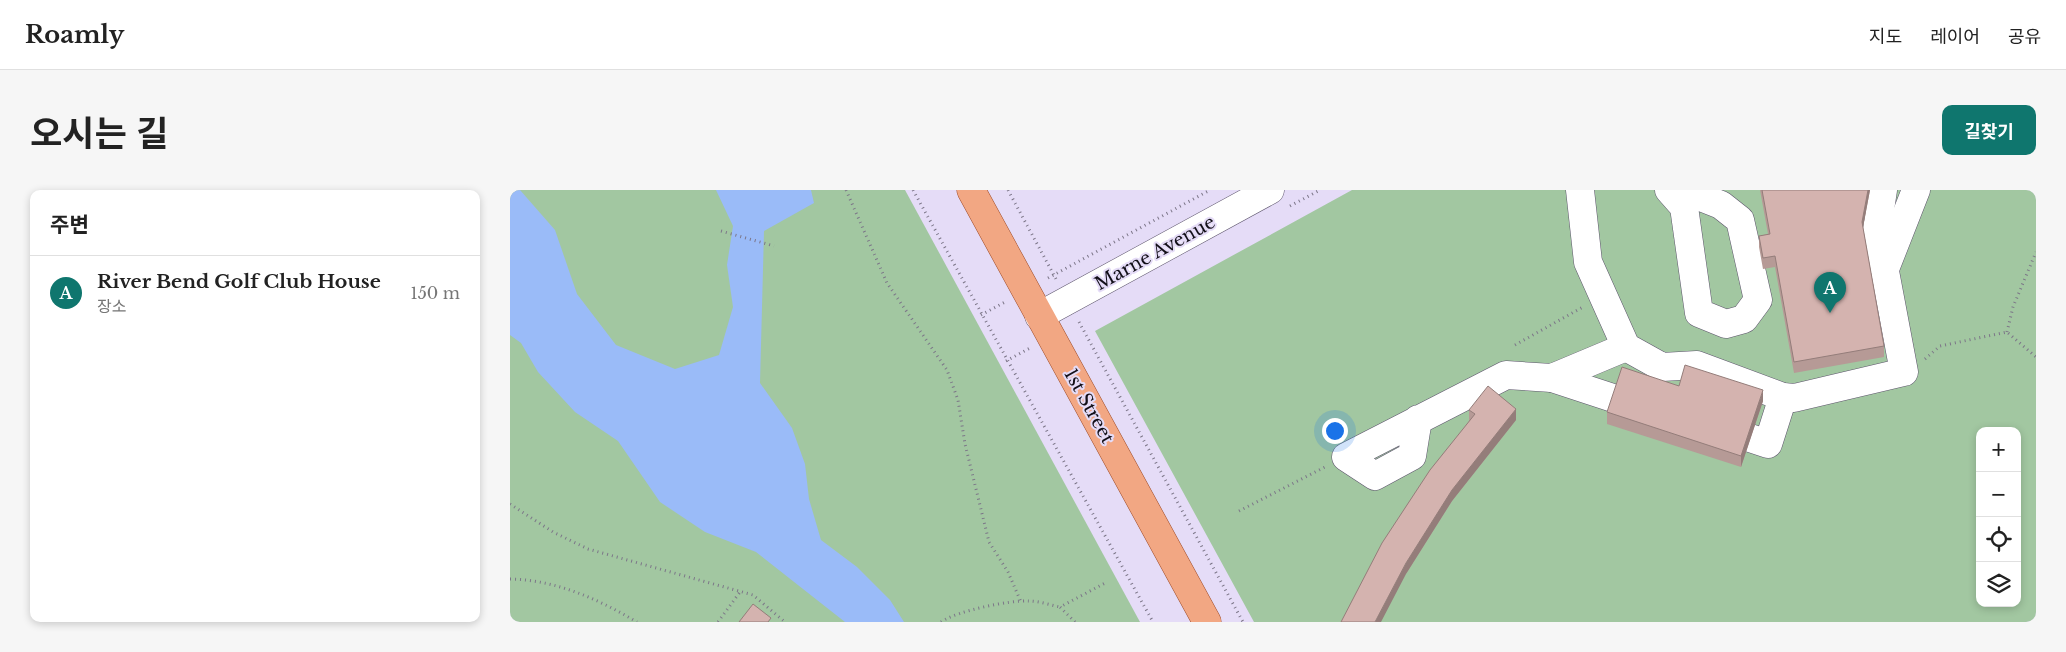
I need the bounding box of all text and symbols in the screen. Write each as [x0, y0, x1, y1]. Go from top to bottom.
text: Roamly [25, 20, 124, 49]
text: 지도 [1869, 26, 1902, 48]
text: 레이어 [1930, 26, 1980, 48]
text: 공유 [2008, 26, 2041, 48]
button: 길찾기 [1942, 105, 2036, 155]
text: 오시는 길 [30, 112, 168, 155]
street label: Marne Avenue [1091, 211, 1219, 295]
text: 주변 [50, 212, 89, 238]
text: River Bend Golf Club House [97, 270, 381, 293]
pin: A [1814, 272, 1846, 313]
text: A [60, 283, 72, 303]
text: 150 m [411, 283, 460, 303]
text: 장소 [97, 296, 126, 316]
street label: 1st Street [1059, 365, 1119, 447]
your location [1322, 418, 1348, 444]
map controls [1976, 427, 2021, 607]
button: + [1976, 427, 2021, 472]
button: − [1976, 472, 2021, 517]
button: locate [1976, 517, 2021, 562]
button: layers [1976, 562, 2021, 607]

